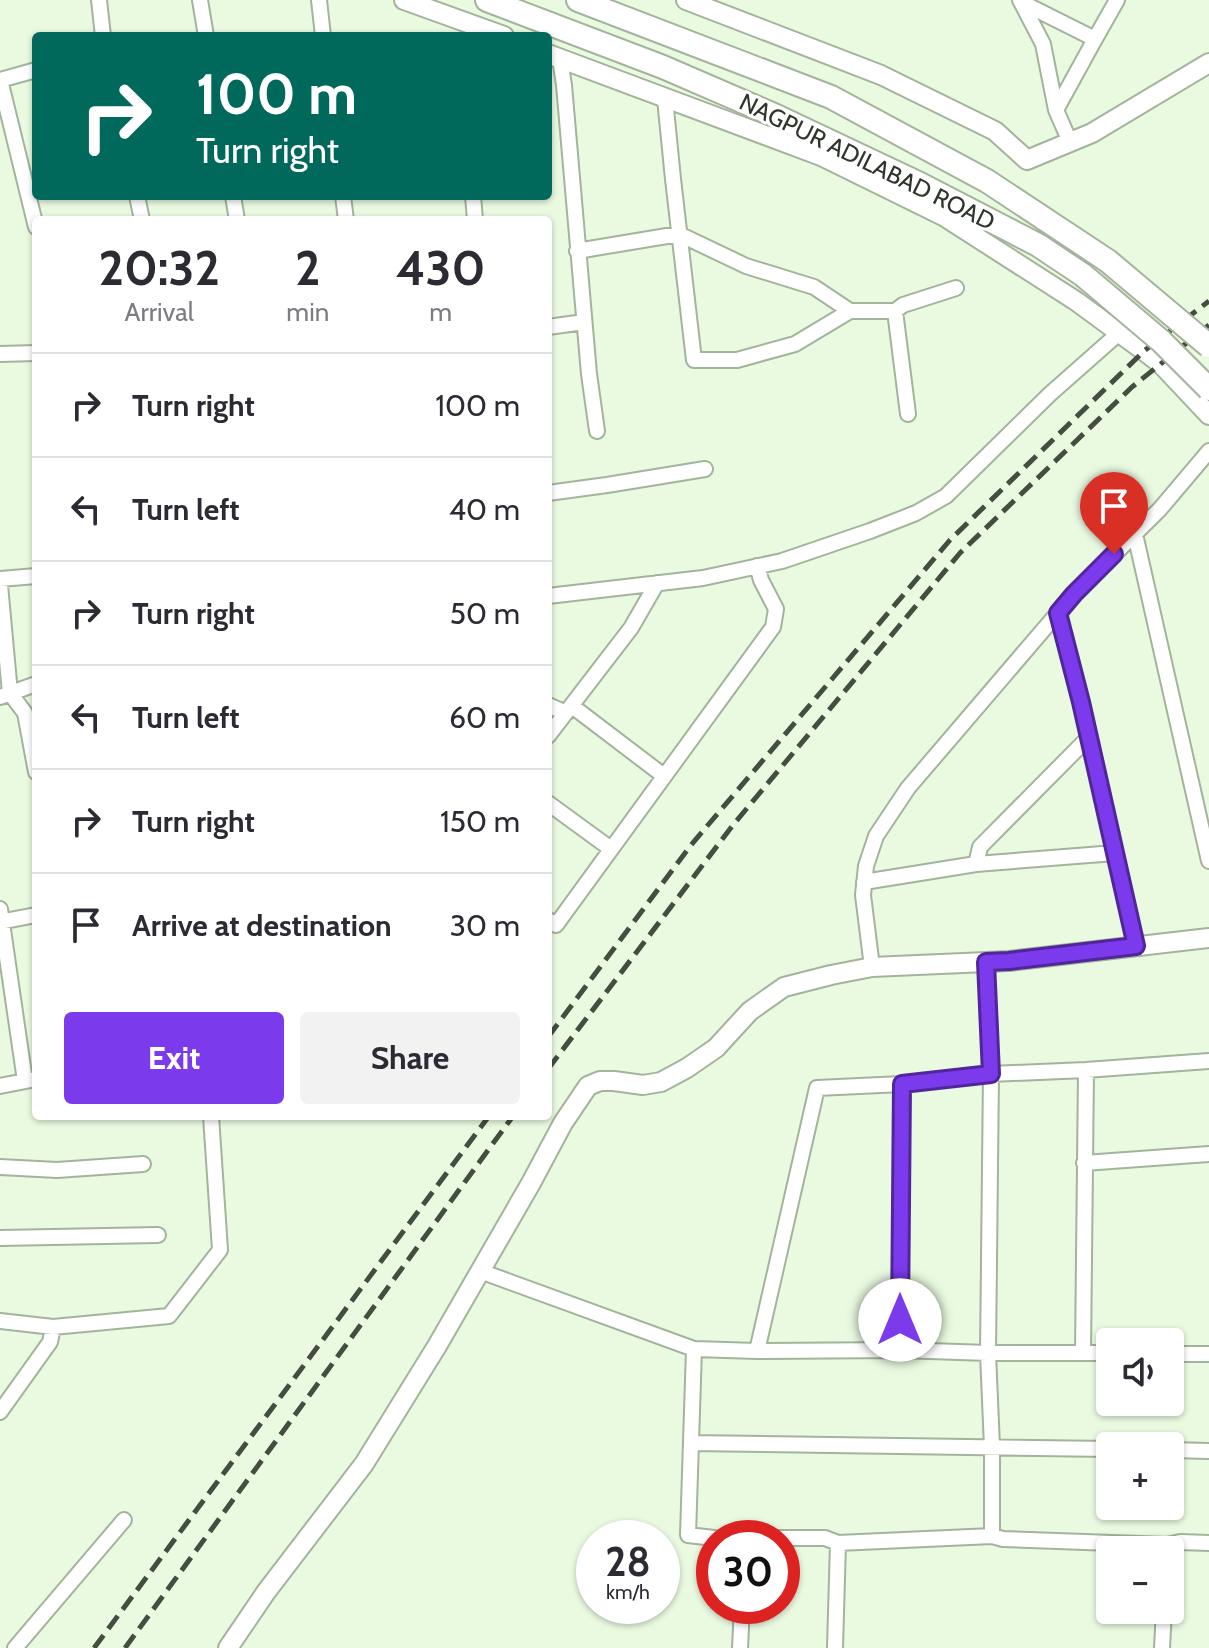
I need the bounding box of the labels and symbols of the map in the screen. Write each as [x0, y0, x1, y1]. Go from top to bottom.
street label: NAGPUR ADILABAD ROAD [735, 87, 1000, 236]
pin [1080, 472, 1148, 554]
position arrow [858, 1278, 942, 1362]
speed limit sign: 30 [696, 1520, 800, 1624]

